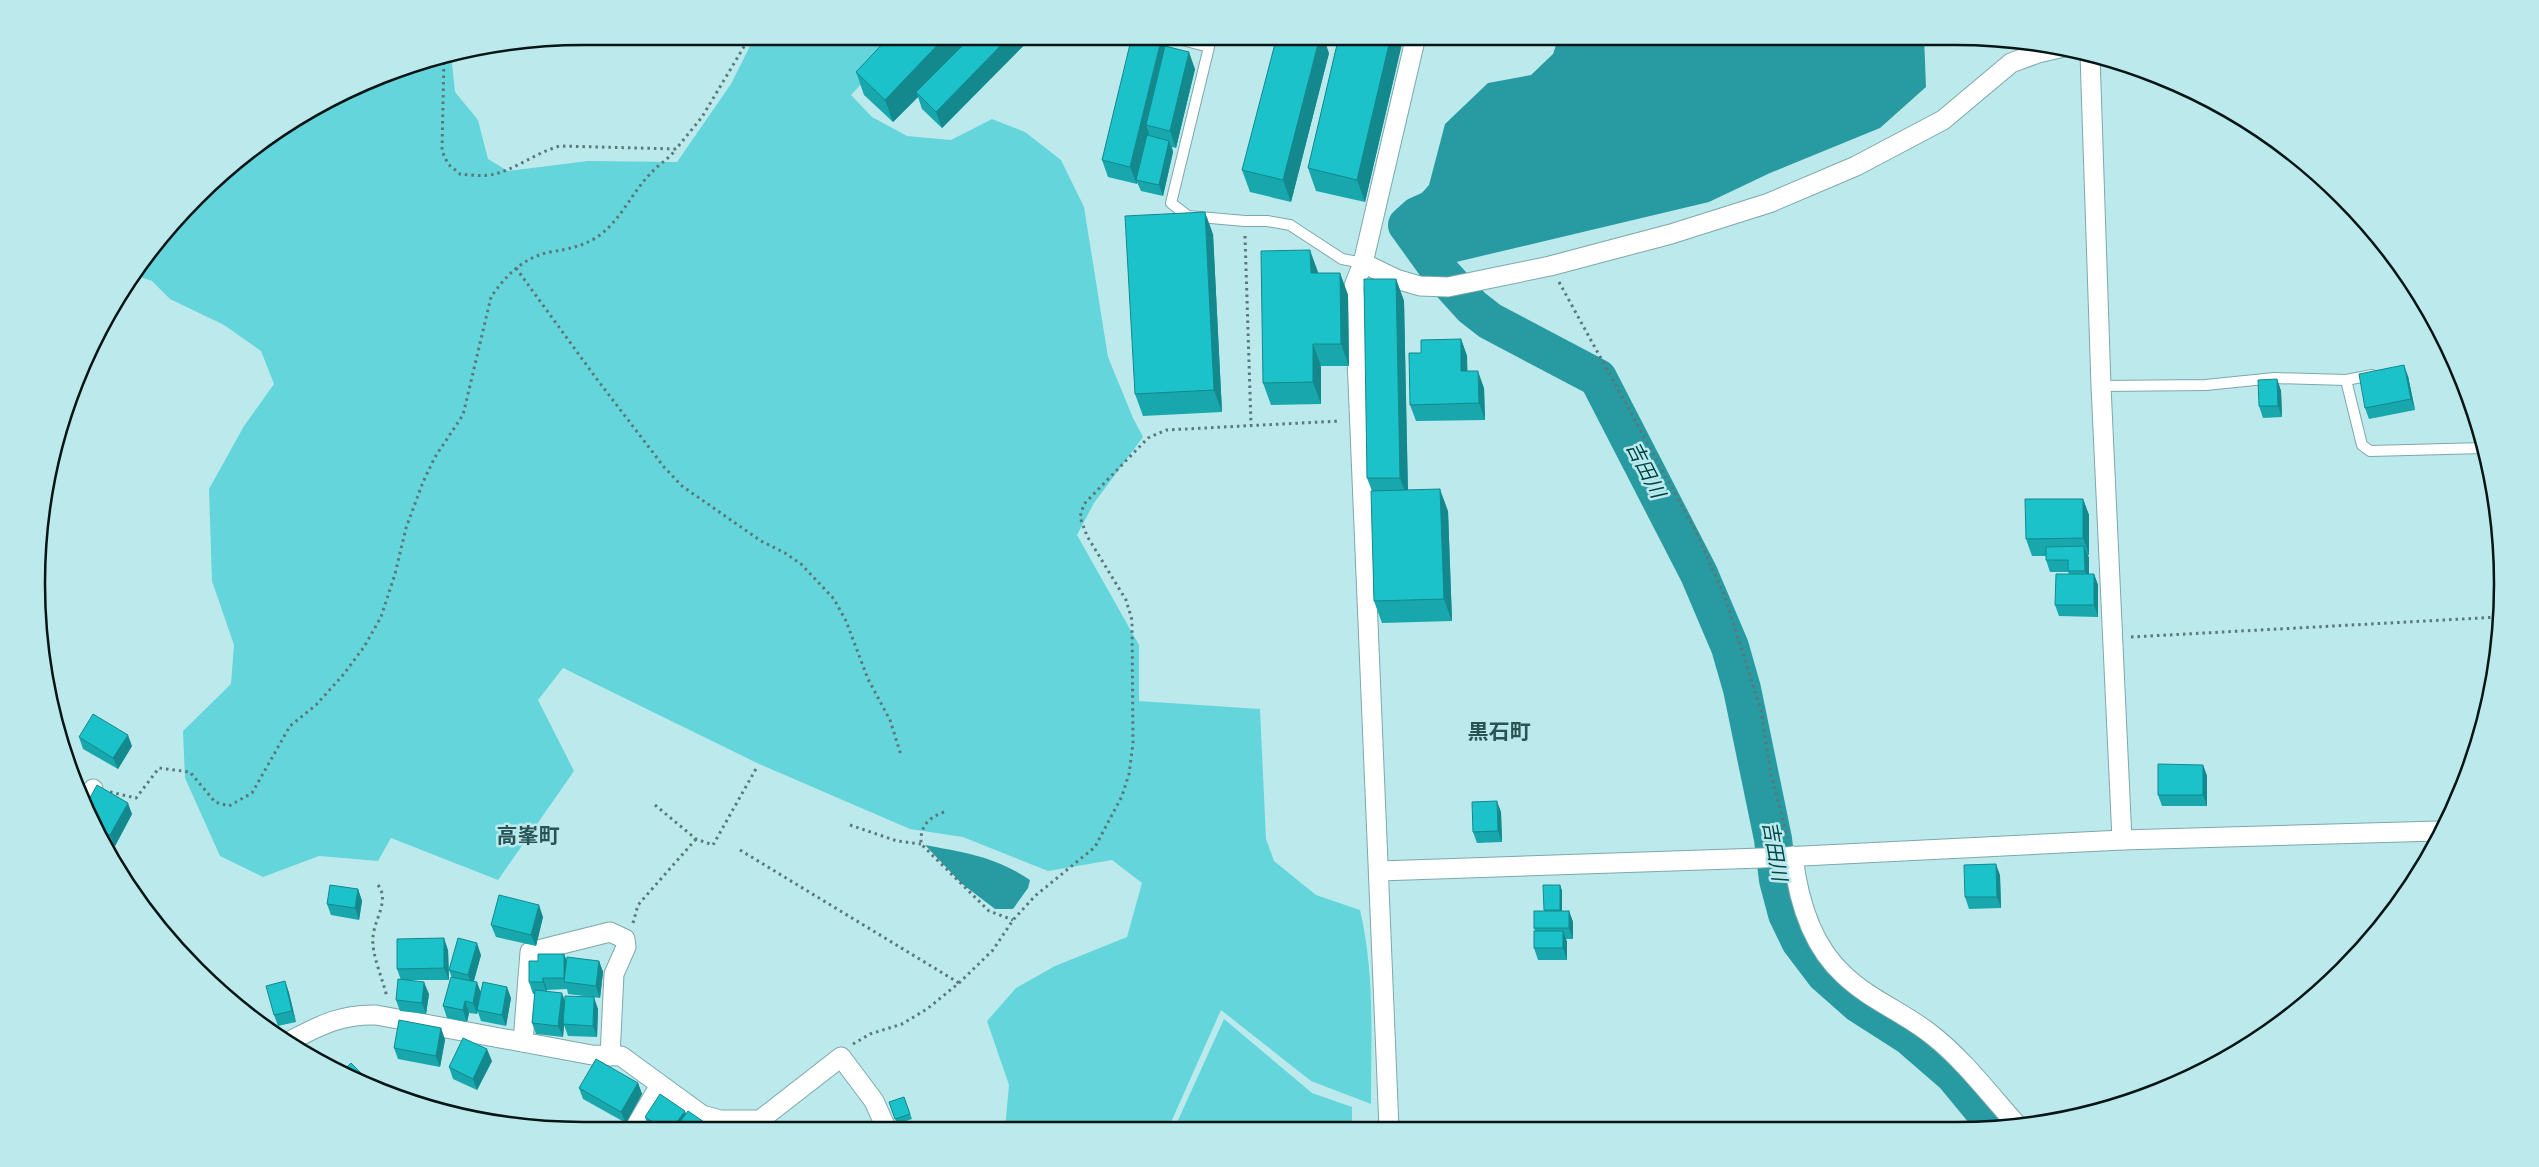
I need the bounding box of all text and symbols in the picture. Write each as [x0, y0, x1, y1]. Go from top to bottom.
water label: 吉田川 [1622, 438, 1669, 503]
district label: 黒石町 [1468, 722, 1531, 743]
water label: 吉田川 [1759, 820, 1790, 884]
district label: 高峯町 [497, 825, 560, 847]

